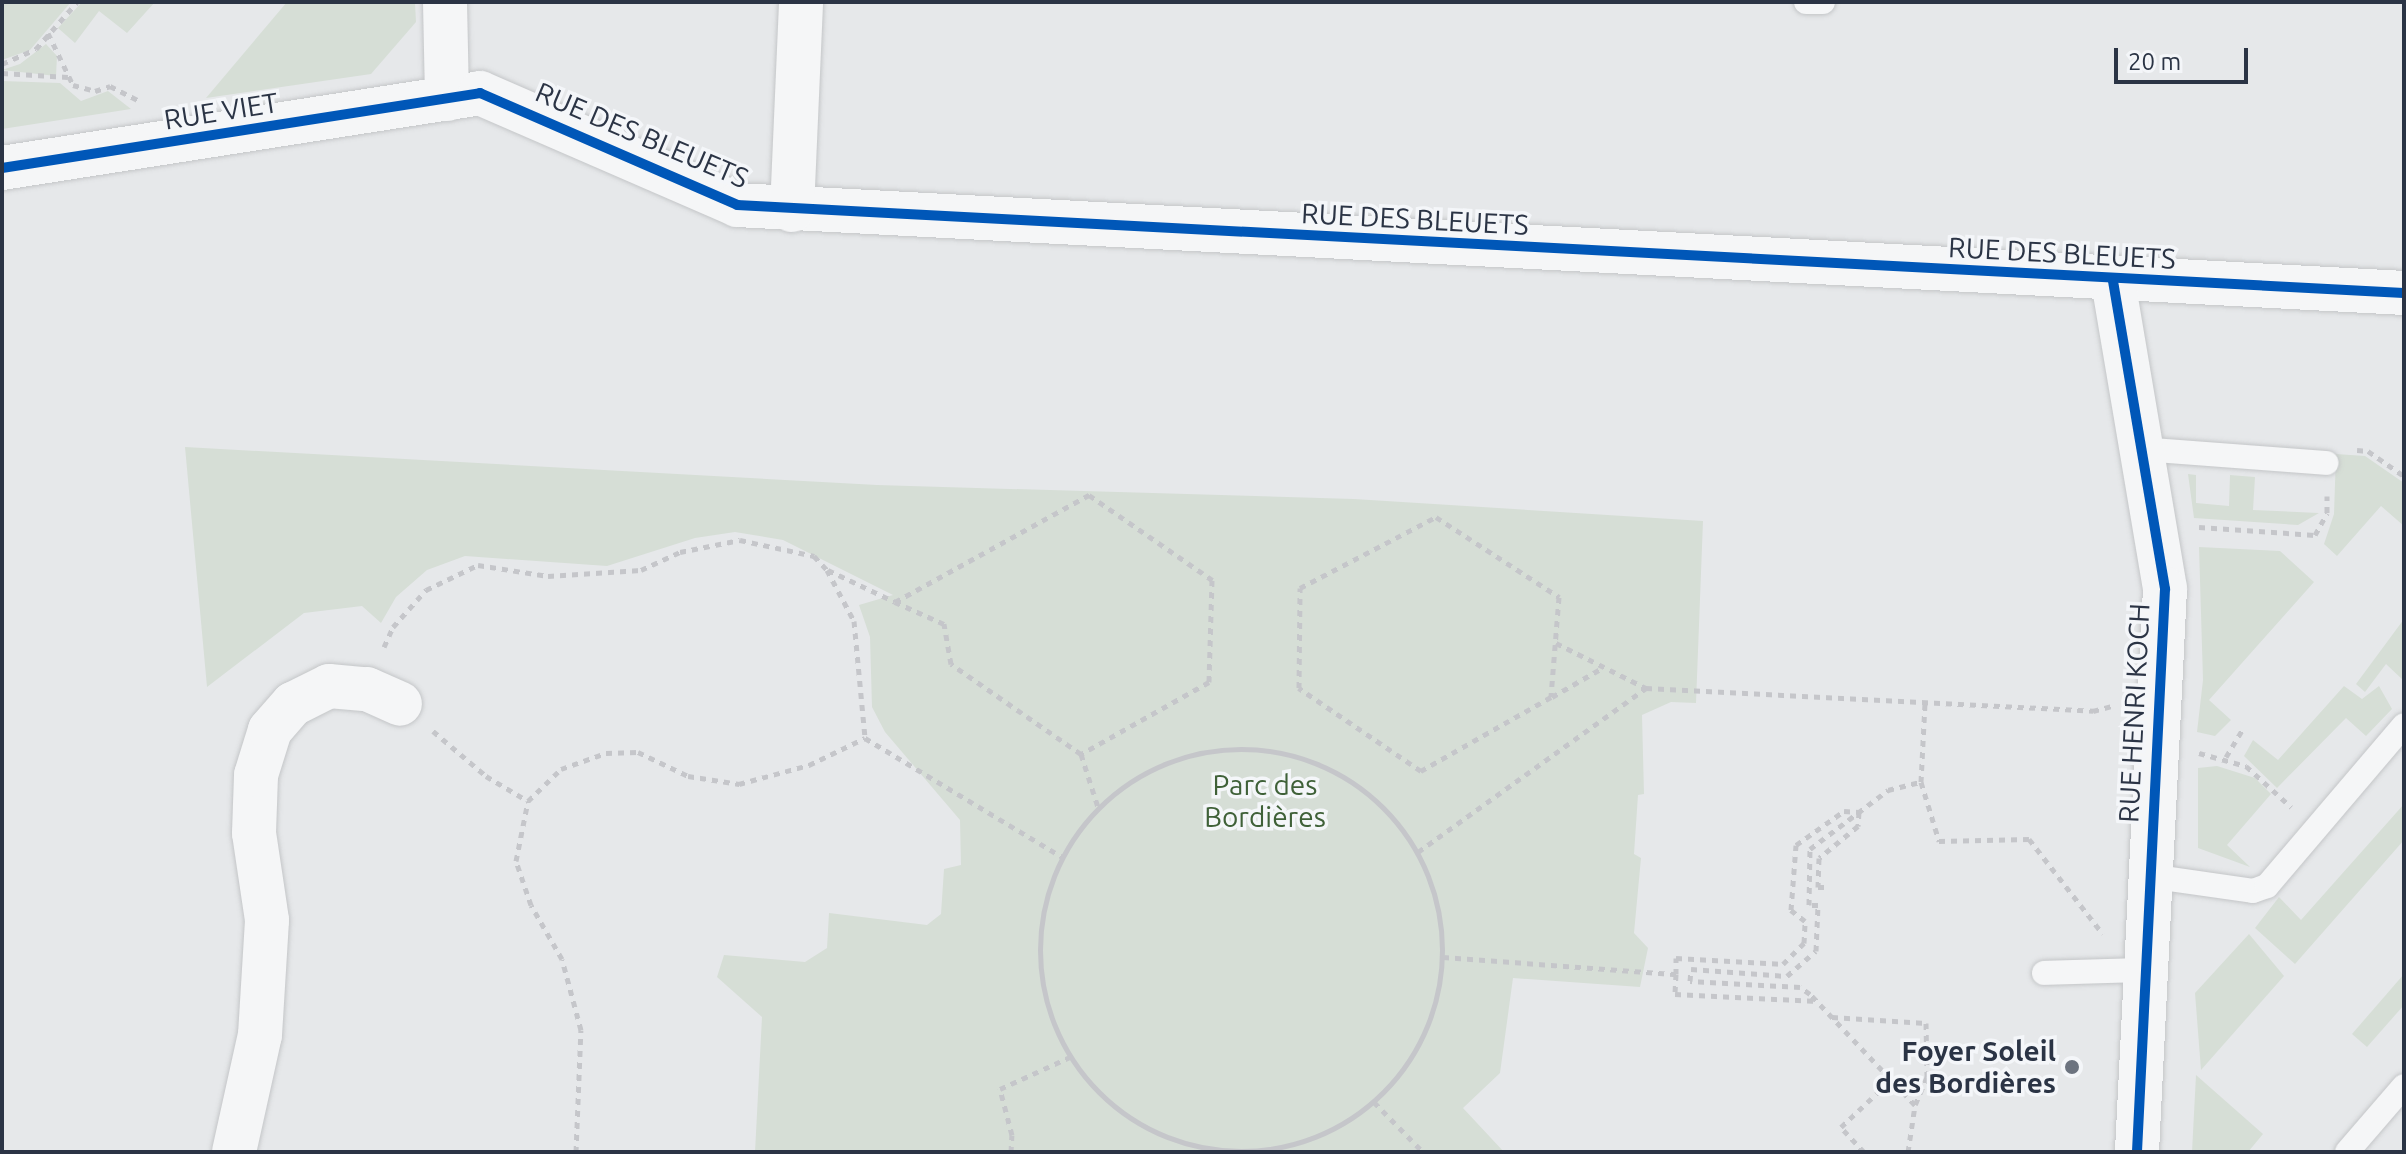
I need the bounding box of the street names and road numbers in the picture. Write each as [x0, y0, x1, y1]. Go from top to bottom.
street label: RUE DES BLEUETS [531, 75, 753, 195]
street label: RUE VIET [162, 85, 280, 137]
street label: RUE DES BLEUETS [1300, 196, 1530, 242]
street label: RUE DES BLEUETS [1947, 230, 2177, 276]
street label: RUE HENRI KOCH [2111, 602, 2157, 824]

